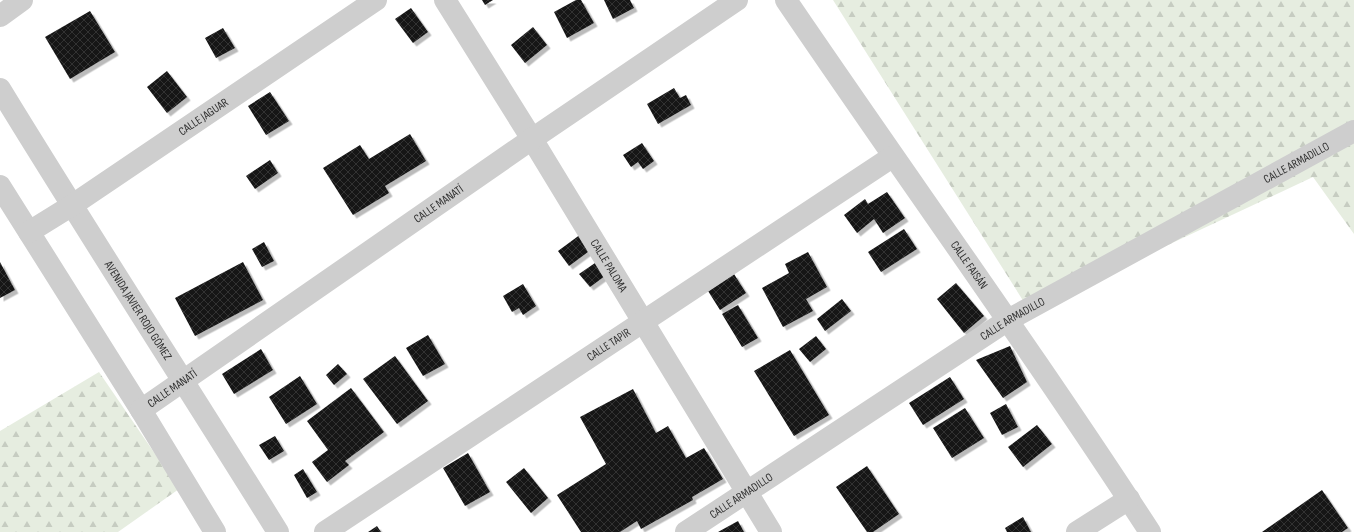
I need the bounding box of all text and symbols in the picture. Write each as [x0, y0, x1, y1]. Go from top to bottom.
street label: CALLE JAGUAR [176, 95, 232, 139]
street label: CALLE ARMADILLO [1261, 139, 1332, 187]
street label: CALLE MANATÍ [411, 181, 467, 227]
street label: CALLE PALOMA [587, 237, 631, 296]
street label: CALLE FAISÁN [947, 238, 991, 292]
street label: AVENIDA JAVIER ROJO GÓMEZ [100, 257, 175, 363]
street label: CALLE ARMADILLO [978, 294, 1048, 344]
street label: CALLE TAPIR [584, 325, 634, 365]
street label: CALLE MANATÍ [145, 366, 201, 411]
street label: CALLE ARMADILLO [707, 470, 776, 522]

